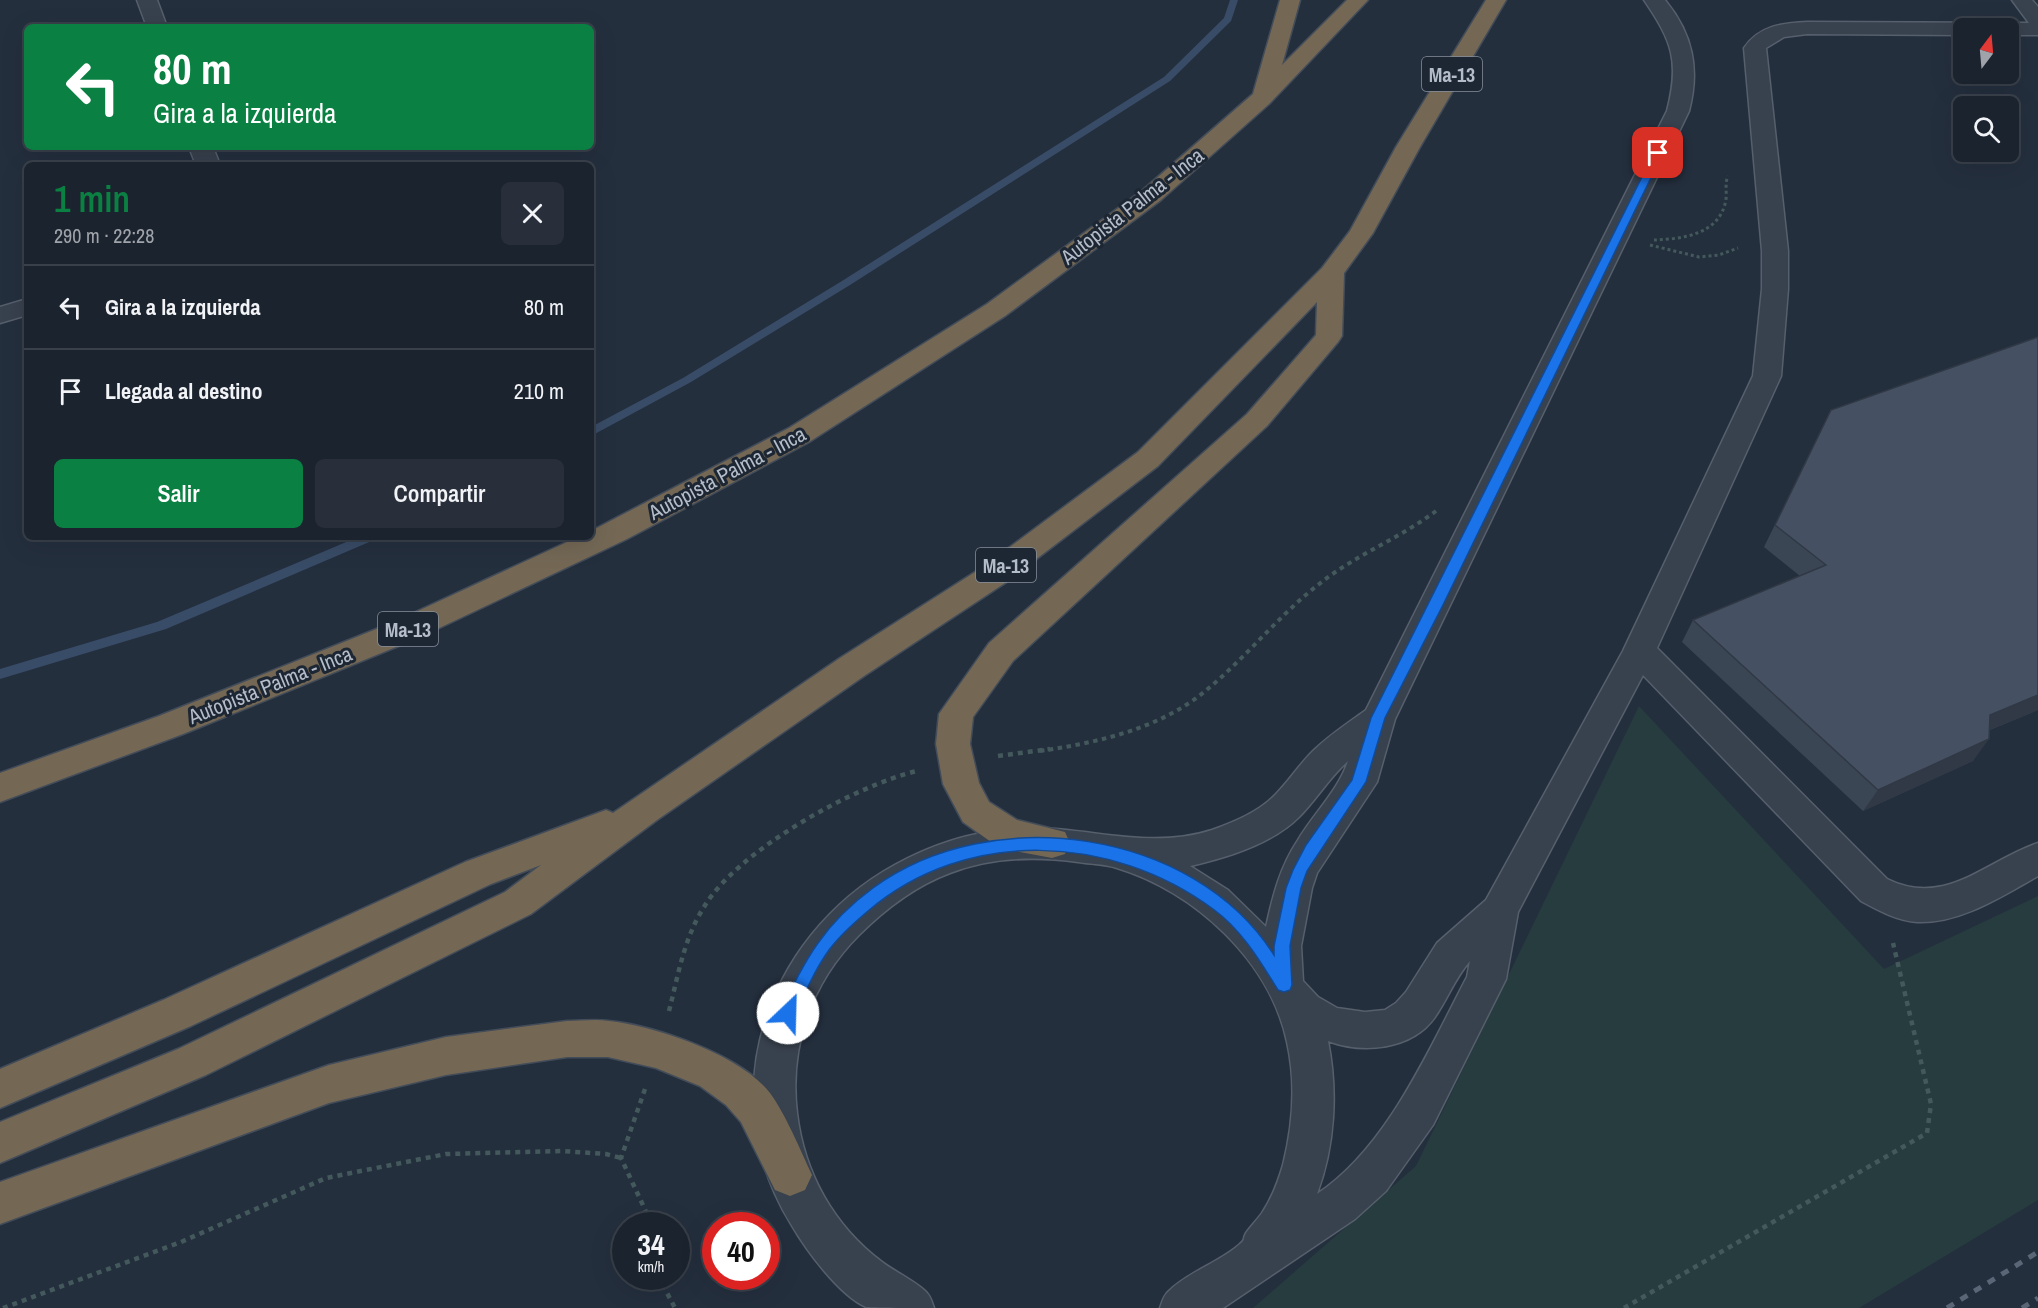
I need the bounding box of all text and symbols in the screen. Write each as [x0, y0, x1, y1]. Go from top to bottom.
north arrow [1953, 18, 2019, 84]
map controls [1953, 18, 2019, 162]
text: 80 m [153, 41, 232, 97]
icon: left [54, 48, 132, 126]
road number: Ma-13 [1422, 57, 1482, 91]
text: Gira a la izquierda [153, 95, 336, 131]
button: search [1953, 96, 2019, 162]
pin [1632, 127, 1683, 178]
icon: arrive [1641, 136, 1674, 169]
street label: Autopista Palma - Inca [1054, 141, 1210, 272]
text: 1 min [54, 175, 130, 223]
button: close [501, 182, 564, 245]
text: 290 m · 22:28 [54, 222, 154, 249]
icon: left [54, 291, 87, 324]
text: Gira a la izquierda [105, 292, 260, 322]
text: 80 m [524, 292, 564, 322]
icon: arrive [54, 375, 87, 408]
text: Llegada al destino [105, 376, 262, 406]
text: 210 m [514, 376, 564, 406]
street label: Autopista Palma - Inca [642, 419, 811, 527]
button: Salir [54, 459, 303, 528]
button: Compartir [315, 459, 564, 528]
road number: Ma-13 [976, 548, 1036, 582]
road number: Ma-13 [378, 612, 438, 646]
street label: Autopista Palma - Inca [183, 639, 357, 731]
position arrow [756, 981, 820, 1045]
speed limit sign: 40 [702, 1212, 780, 1290]
text: 34 [637, 1224, 665, 1264]
text: km/h [638, 1256, 664, 1277]

